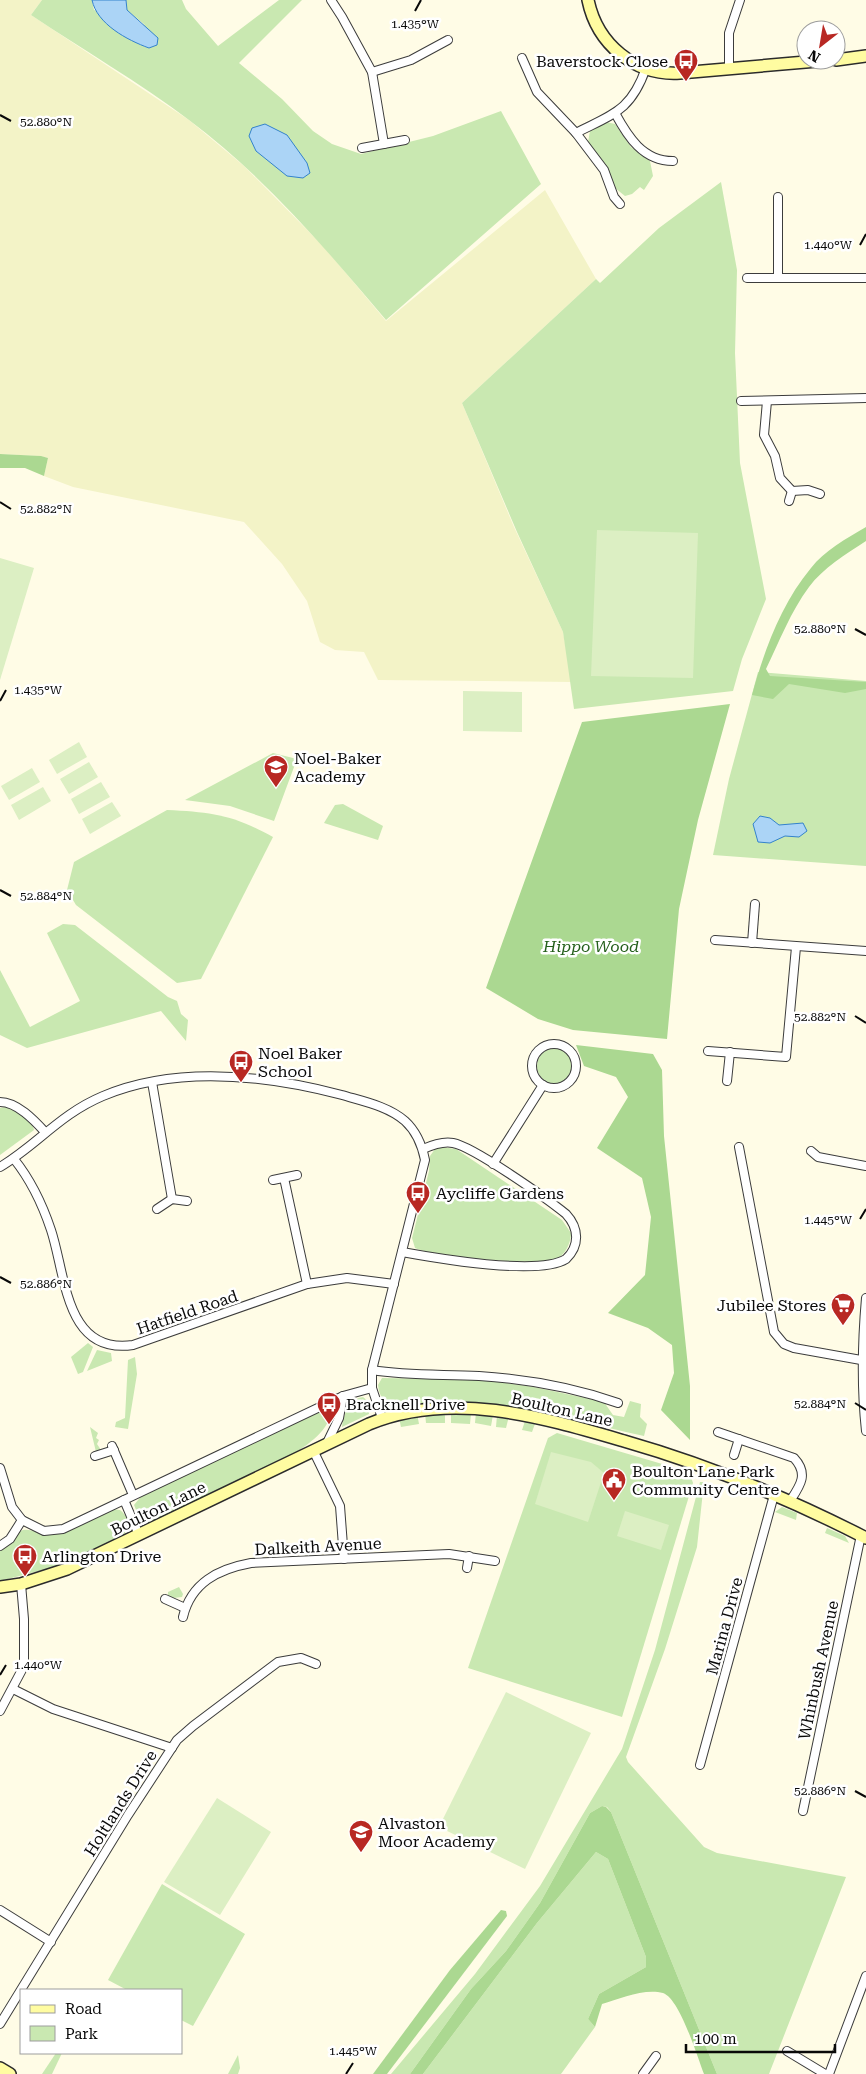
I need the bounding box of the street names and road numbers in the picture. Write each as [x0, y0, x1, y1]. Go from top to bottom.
street label: Hatfield Road [134, 1286, 240, 1339]
street label: Boulton Lane [509, 1389, 615, 1430]
street label: Boulton Lane [108, 1477, 209, 1540]
street label: Dalkeith Avenue [254, 1534, 382, 1559]
street label: Marina Drive [702, 1575, 747, 1677]
street label: Whinbush Avenue [794, 1599, 843, 1741]
street label: Holtlands Drive [80, 1747, 161, 1860]

